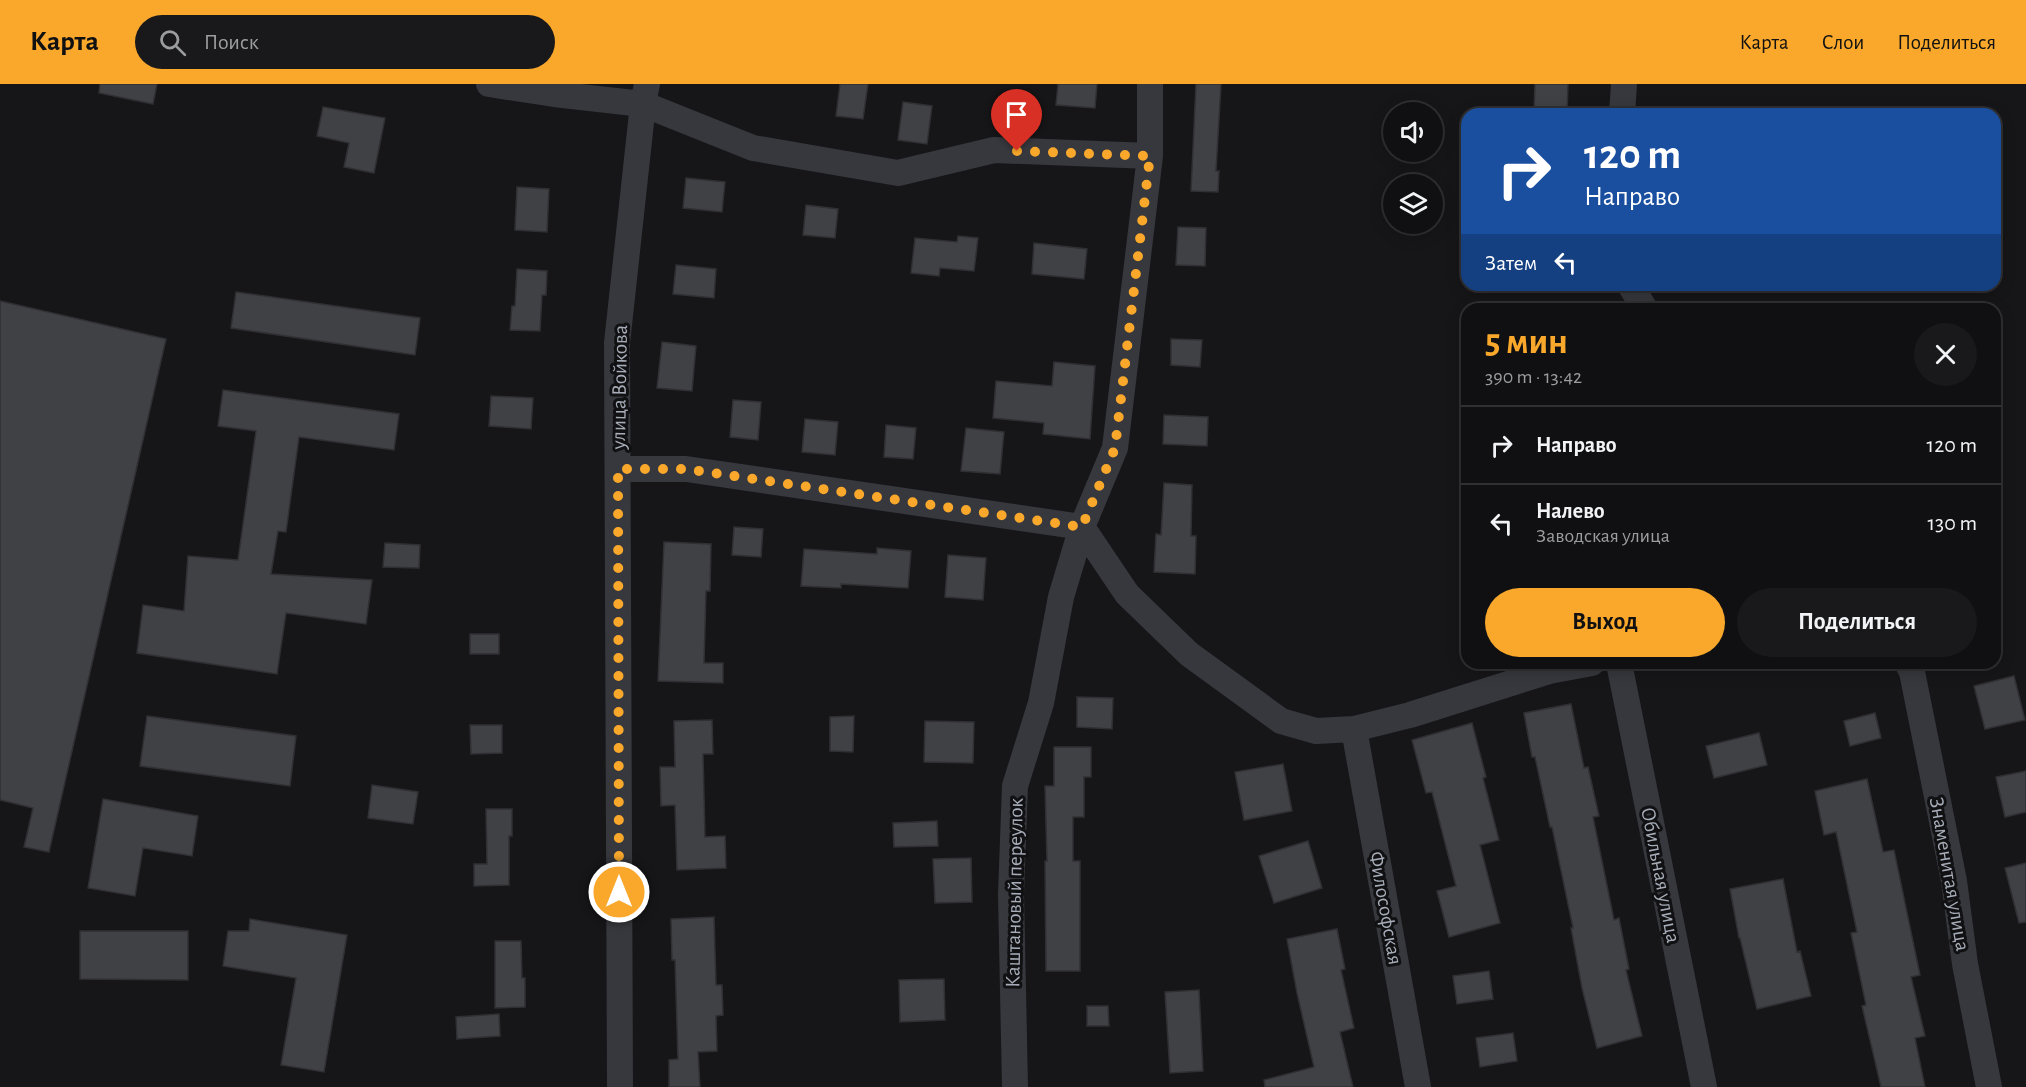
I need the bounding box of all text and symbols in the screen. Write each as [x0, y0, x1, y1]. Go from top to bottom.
search box [135, 15, 555, 69]
icon: search [156, 26, 189, 59]
text: Карта [30, 28, 99, 56]
text: Поиск [204, 31, 259, 53]
text: Карта [1739, 32, 1789, 53]
text: Слои [1822, 32, 1864, 53]
text: Поделиться [1897, 32, 1996, 53]
pin [991, 89, 1042, 151]
icon: arrive [1000, 98, 1033, 131]
map controls [1383, 102, 1443, 234]
button: sound [1383, 102, 1443, 162]
icon: right [1485, 132, 1563, 210]
text: 120 m [1584, 134, 1681, 176]
button: layers [1383, 174, 1443, 234]
text: Направо [1584, 183, 1680, 210]
icon: left [1549, 246, 1582, 279]
text: Затем [1485, 252, 1537, 274]
button: close [1914, 323, 1977, 386]
street label: улица Войкова [608, 324, 631, 450]
text: 5 мин [1485, 324, 1568, 360]
text: 390 m · 13:42 [1485, 367, 1582, 387]
icon: right [1485, 429, 1518, 462]
text: Направо [1536, 434, 1617, 456]
text: 120 m [1927, 434, 1977, 456]
text: Налево [1536, 500, 1605, 522]
icon: left [1485, 507, 1518, 540]
text: 130 m [1928, 512, 1977, 534]
text: Заводская улица [1536, 526, 1670, 546]
button: Выход [1485, 588, 1725, 657]
button: Поделиться [1737, 588, 1977, 657]
street label: Знаменитая улица [1926, 795, 1973, 953]
street label: Каштановый переулок [1002, 798, 1027, 988]
street label: Обильная улица [1637, 805, 1684, 945]
street label: Философская [1365, 850, 1406, 966]
position arrow [587, 860, 651, 924]

